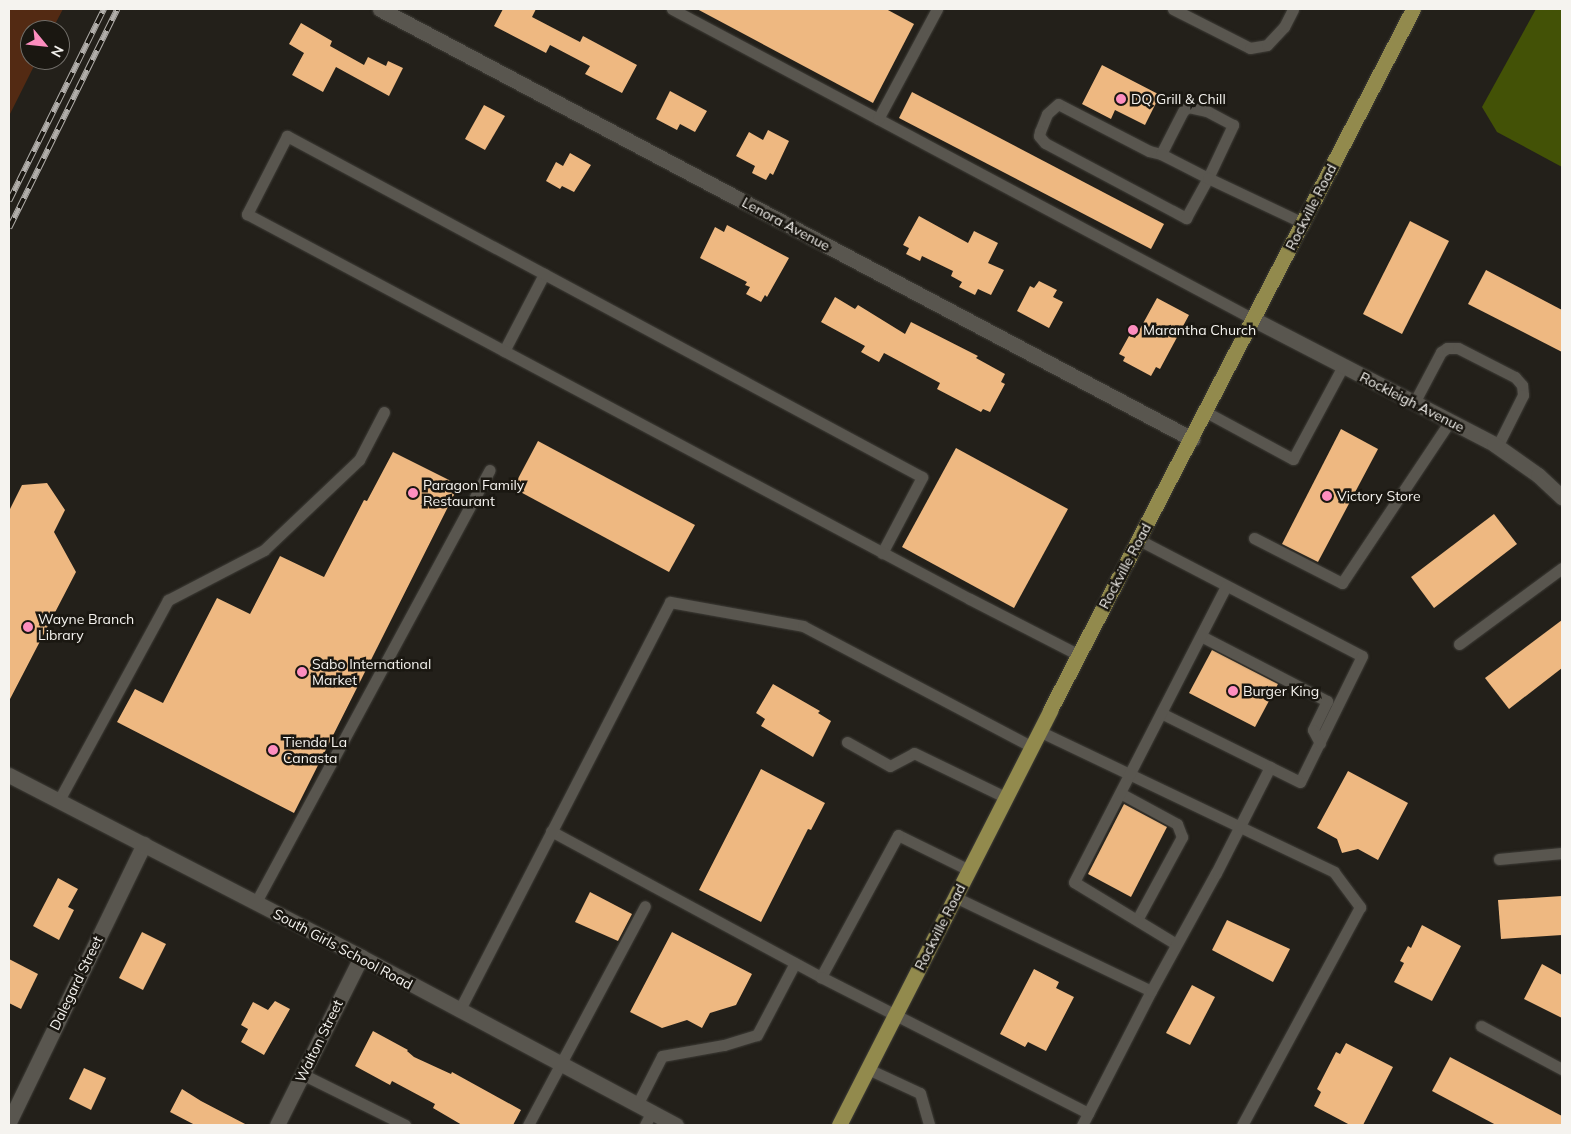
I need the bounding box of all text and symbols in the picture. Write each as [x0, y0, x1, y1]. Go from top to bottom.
north arrow [20, 20, 70, 70]
text: N [47, 43, 68, 60]
place label: DQ Grill & Chill [1131, 91, 1226, 107]
marker: DQ Grill & Chill [1115, 93, 1127, 105]
street label: Rockville Road [1282, 161, 1340, 253]
street label: Lenora Avenue [739, 194, 833, 254]
place label: Marantha Church [1143, 322, 1256, 338]
marker: Marantha Church [1127, 324, 1139, 336]
street label: Rockleigh Avenue [1357, 368, 1467, 436]
place label: Paragon Family Restaurant [423, 477, 524, 510]
marker: Paragon Family Restaurant [407, 487, 419, 499]
place label: Victory Store [1337, 488, 1421, 504]
marker: Victory Store [1321, 490, 1333, 502]
street label: Rockville Road [1095, 520, 1155, 612]
place label: Wayne Branch Library [38, 611, 134, 644]
marker: Wayne Branch Library [22, 621, 34, 633]
place label: Sabo International Market [312, 656, 431, 689]
marker: Sabo International Market [296, 666, 308, 678]
place label: Burger King [1243, 683, 1319, 699]
marker: Burger King [1227, 685, 1239, 697]
place label: Tienda La Canasta [283, 734, 347, 766]
marker: Tienda La Canasta [267, 744, 279, 756]
street label: Rockville Road [911, 881, 969, 973]
street label: South Girls School Road [271, 905, 415, 993]
street label: Dalegard Street [46, 933, 106, 1033]
street label: Walton Street [292, 997, 346, 1085]

